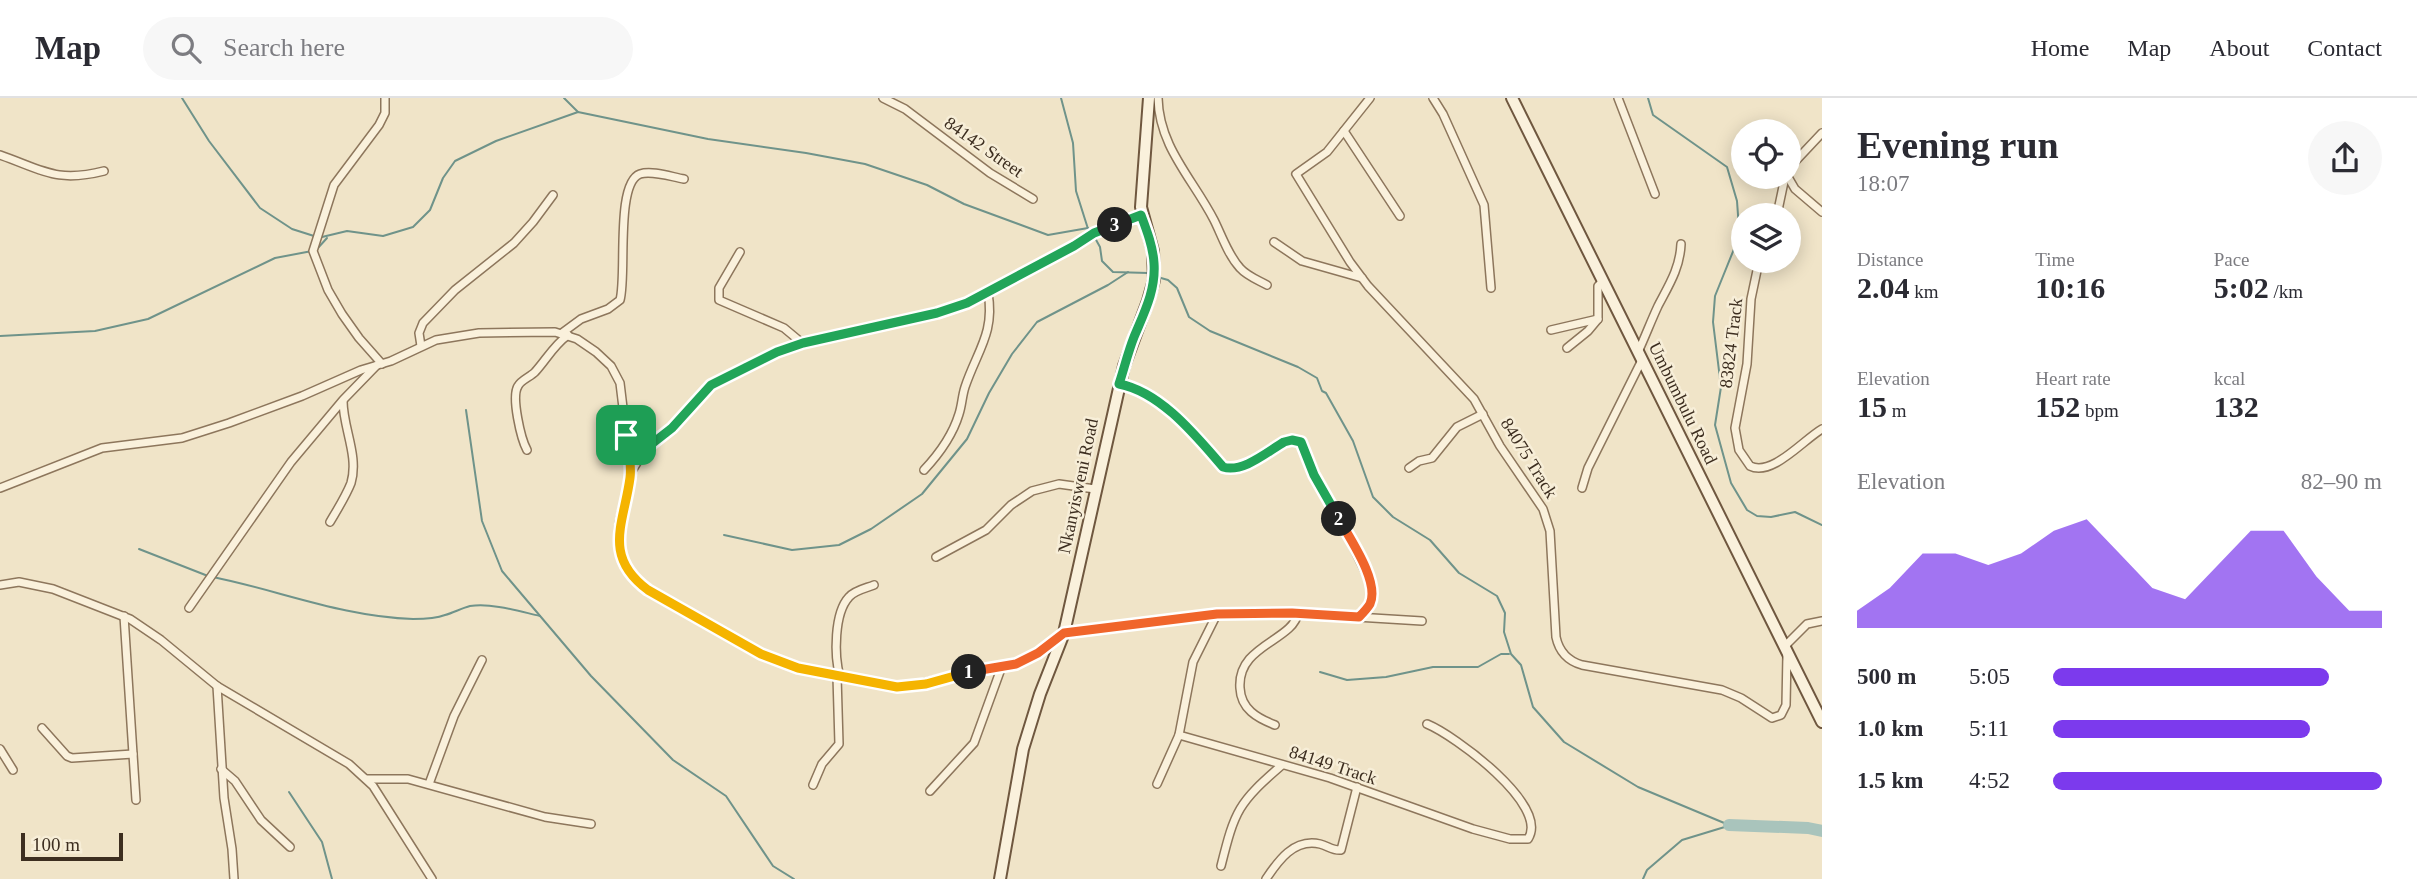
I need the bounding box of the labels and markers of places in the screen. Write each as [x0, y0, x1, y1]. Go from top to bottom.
pin: 3 [1098, 208, 1132, 242]
pin [596, 405, 656, 465]
pin: 2 [1322, 502, 1356, 536]
pin: 1 [951, 654, 986, 690]

